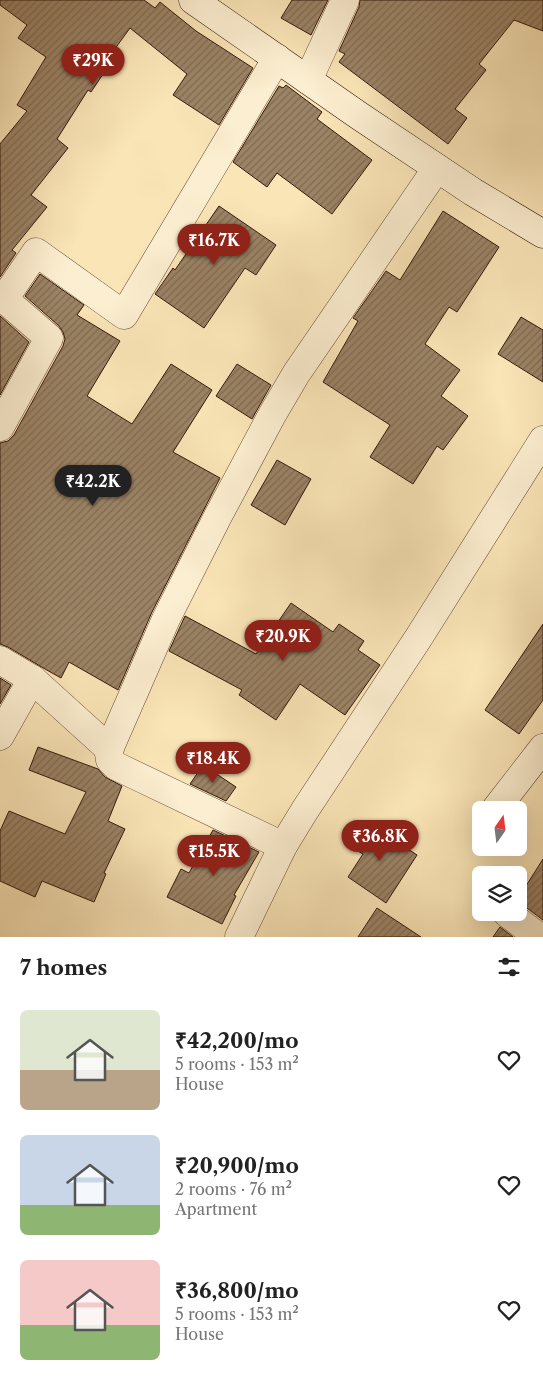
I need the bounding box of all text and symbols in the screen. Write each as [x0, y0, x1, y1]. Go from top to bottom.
pin: ₹29K [63, 44, 123, 86]
text: ₹29K [73, 50, 113, 70]
pin: ₹16.7K [173, 224, 255, 266]
text: ₹16.7K [188, 230, 240, 250]
pin: ₹42.2K [52, 464, 134, 507]
text: ₹42.2K [66, 471, 120, 491]
pin: ₹20.9K [242, 620, 324, 662]
text: ₹20.9K [256, 626, 310, 646]
pin: ₹18.4K [172, 742, 254, 784]
text: ₹18.4K [187, 748, 239, 768]
north arrow [472, 801, 528, 856]
map controls [472, 801, 527, 921]
pin: ₹36.8K [339, 820, 421, 862]
text: ₹36.8K [353, 826, 407, 846]
pin: ₹15.5K [173, 834, 255, 877]
text: ₹15.5K [188, 841, 240, 861]
button: layers [472, 866, 527, 921]
icon: filters [495, 953, 523, 981]
text: 7 homes [20, 955, 107, 980]
text: ₹42,200/mo [175, 1028, 299, 1053]
icon: home [60, 1030, 120, 1090]
icon: heart [495, 1046, 523, 1074]
text: 5 rooms · 153 m² [175, 1054, 299, 1074]
text: House [175, 1074, 224, 1094]
text: ₹20,900/mo [175, 1153, 299, 1178]
icon: home [60, 1155, 120, 1215]
icon: heart [495, 1171, 523, 1199]
text: 2 rooms · 76 m² [175, 1179, 292, 1199]
text: Apartment [175, 1199, 257, 1219]
text: ₹36,800/mo [175, 1278, 299, 1303]
icon: home [60, 1280, 120, 1340]
icon: heart [495, 1296, 523, 1324]
text: 5 rooms · 153 m² [175, 1304, 299, 1324]
text: House [175, 1324, 224, 1344]

